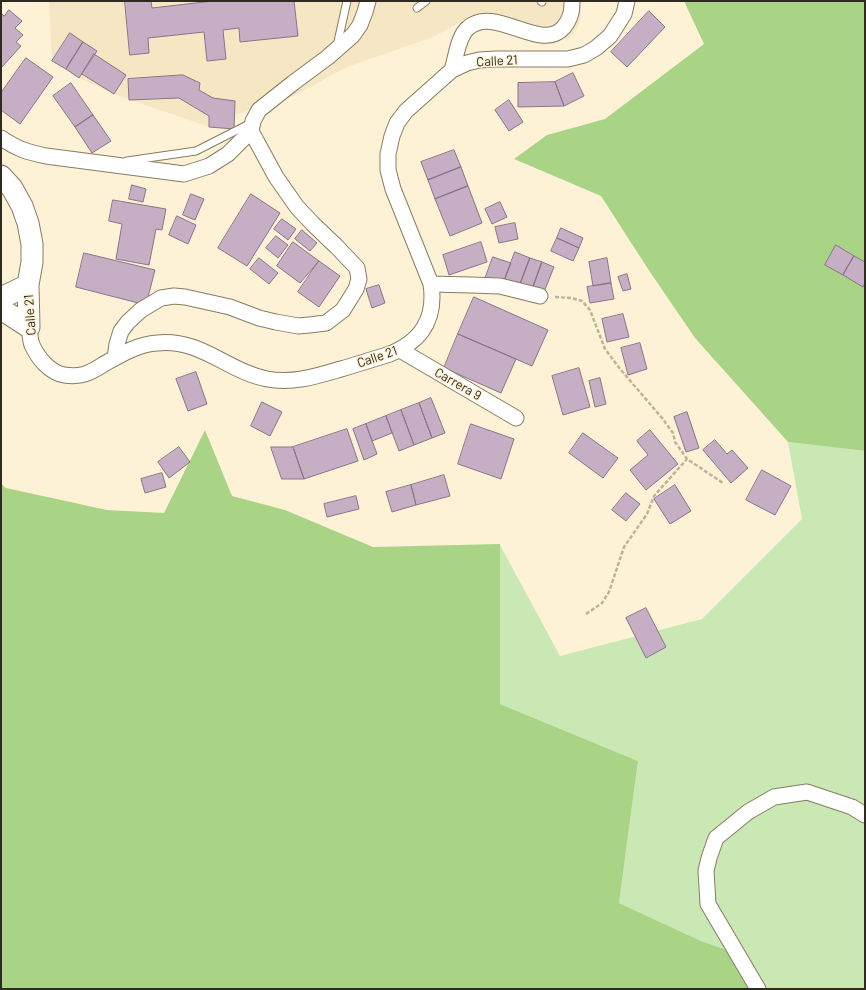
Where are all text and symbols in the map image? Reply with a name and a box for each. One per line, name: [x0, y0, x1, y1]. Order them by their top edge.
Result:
street label: Calle 21: [476, 52, 518, 70]
street label: Calle 21: [21, 294, 39, 336]
street label: Calle 21: [355, 343, 399, 371]
street label: Carrera 9: [432, 364, 484, 404]

